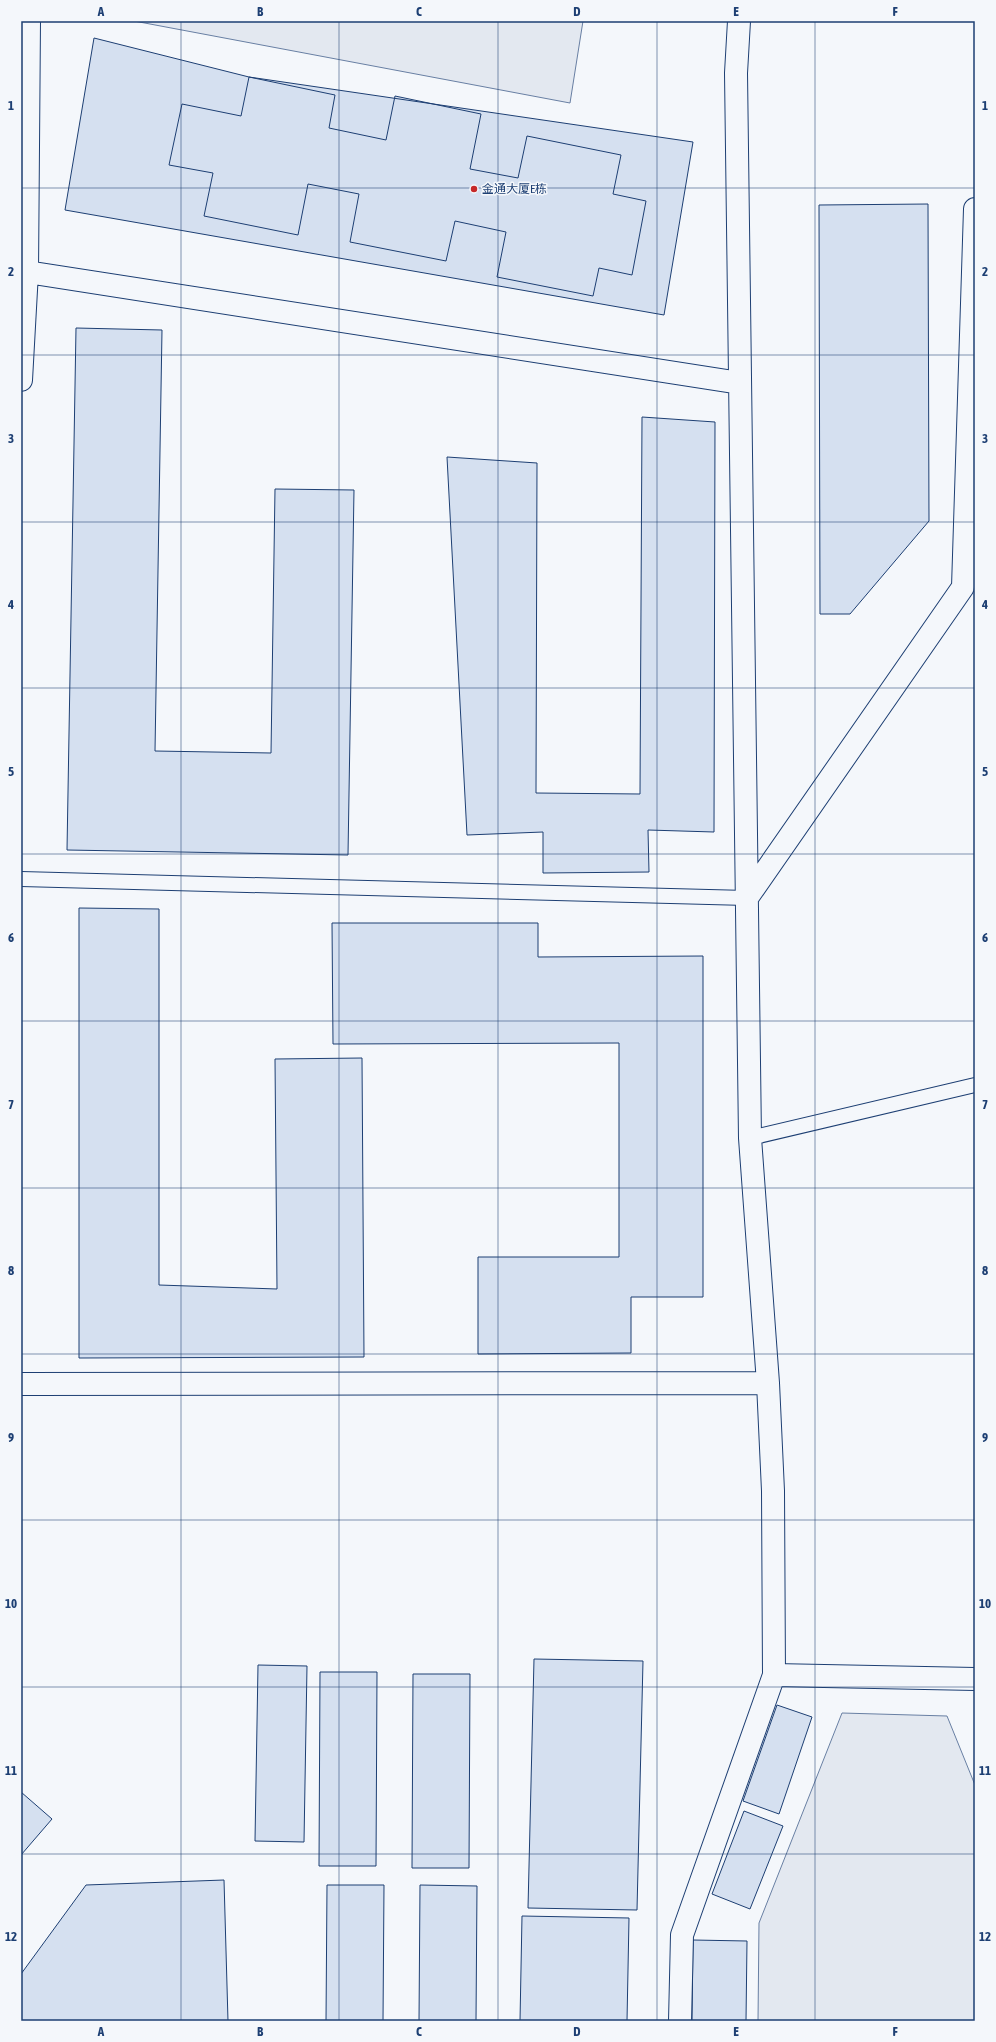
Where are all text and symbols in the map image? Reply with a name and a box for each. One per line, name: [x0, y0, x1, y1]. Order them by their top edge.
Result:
text: A: [97, 4, 105, 19]
text: B: [257, 4, 264, 19]
text: C: [416, 4, 422, 19]
text: D: [573, 4, 581, 19]
text: E: [733, 4, 739, 19]
text: F: [892, 4, 898, 19]
text: 1: [8, 98, 14, 113]
text: 1: [982, 98, 988, 113]
place label: 金通大厦E栋: [482, 182, 547, 196]
marker: 金通大厦E栋: [469, 184, 479, 194]
text: 2: [8, 264, 14, 279]
text: 2: [982, 264, 988, 279]
text: 3: [8, 431, 14, 446]
text: 3: [982, 431, 988, 446]
text: 4: [7, 597, 14, 612]
text: 4: [981, 597, 988, 612]
text: 5: [8, 764, 14, 779]
text: 5: [982, 764, 988, 779]
text: 6: [8, 930, 14, 945]
text: 6: [982, 930, 988, 945]
text: 7: [8, 1097, 14, 1112]
text: 7: [982, 1097, 988, 1112]
text: 8: [8, 1263, 14, 1278]
text: 8: [982, 1263, 988, 1278]
text: 9: [8, 1430, 14, 1445]
text: 9: [982, 1430, 988, 1445]
text: 10: [5, 1596, 17, 1611]
text: 10: [979, 1596, 991, 1611]
text: 11: [5, 1763, 17, 1778]
text: 11: [979, 1763, 991, 1778]
text: 12: [5, 1929, 17, 1944]
text: 12: [979, 1929, 991, 1944]
text: A: [97, 2024, 105, 2039]
text: B: [257, 2024, 264, 2039]
text: C: [416, 2024, 422, 2039]
text: D: [573, 2024, 581, 2039]
text: E: [733, 2024, 739, 2039]
text: F: [892, 2024, 898, 2039]

